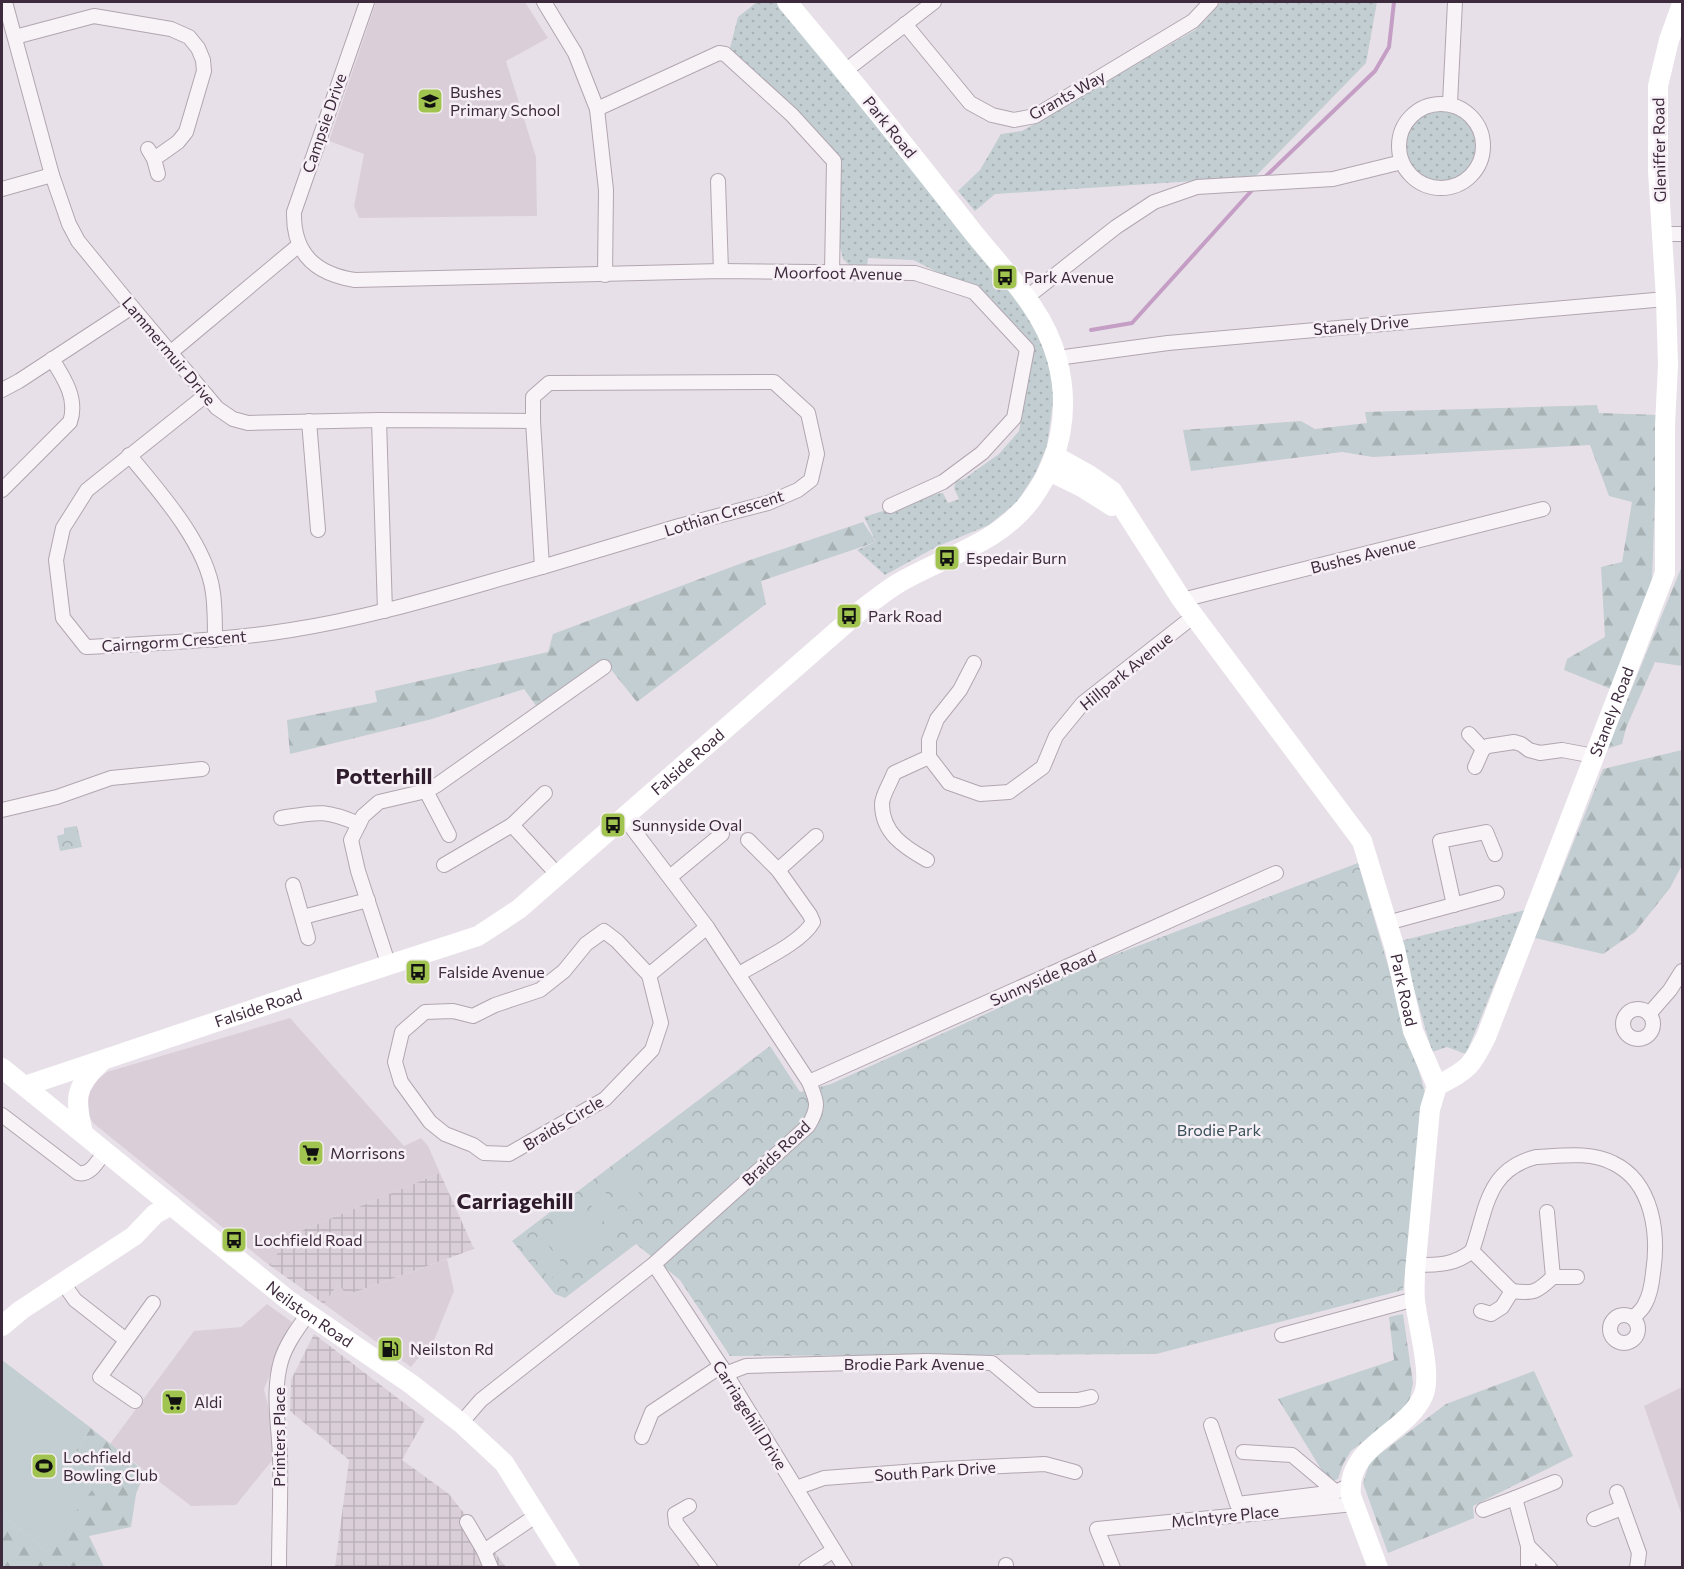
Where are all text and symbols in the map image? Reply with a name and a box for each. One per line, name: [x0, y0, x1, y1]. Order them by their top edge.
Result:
street label: Grants Way: [1025, 66, 1108, 123]
street label: Campsie Drive: [298, 71, 349, 175]
place label: Bushes Primary School: [450, 82, 560, 119]
school or university icon: Bushes Primary School: [415, 86, 445, 116]
street label: Park Road: [860, 92, 921, 161]
street label: Gleniffer Road: [1648, 98, 1669, 203]
street label: Moorfoot Avenue: [774, 262, 903, 283]
bus stop icon: Park Avenue: [990, 262, 1020, 292]
place label: Park Avenue: [1024, 267, 1114, 286]
street label: Lammermuir Drive: [119, 293, 220, 409]
street label: Stanely Drive: [1312, 311, 1410, 338]
street label: Lothian Crescent: [662, 485, 786, 540]
street label: Bushes Avenue: [1308, 532, 1417, 577]
bus stop icon: Espedair Burn: [932, 543, 962, 573]
place label: Espedair Burn: [966, 548, 1067, 567]
bus stop icon: Park Road: [834, 601, 864, 631]
place label: Park Road: [868, 606, 942, 625]
street label: Cairngorm Crescent: [101, 626, 248, 655]
street label: Hillpark Avenue: [1076, 628, 1176, 714]
street label: Stanely Road: [1585, 664, 1637, 759]
street label: Falside Road: [647, 724, 728, 798]
district label: Potterhill: [335, 762, 433, 789]
bus stop icon: Sunnyside Oval: [598, 810, 628, 840]
place label: Sunnyside Oval: [632, 815, 742, 834]
street label: Sunnyside Road: [987, 946, 1099, 1009]
street label: Park Road: [1387, 952, 1422, 1028]
bus stop icon: Falside Avenue: [403, 957, 433, 987]
place label: Falside Avenue: [438, 962, 545, 981]
street label: Falside Road: [212, 984, 304, 1031]
street label: Braids Circle: [519, 1091, 606, 1154]
street label: Braids Road: [738, 1116, 814, 1189]
park label: Brodie Park: [1177, 1120, 1261, 1139]
supermarket icon: Morrisons: [296, 1138, 326, 1168]
place label: Morrisons: [330, 1143, 405, 1162]
district label: Carriagehill: [457, 1187, 573, 1214]
bus stop icon: Lochfield Road: [219, 1225, 249, 1255]
place label: Lochfield Road: [254, 1230, 362, 1249]
street label: Neilston Road: [263, 1276, 357, 1351]
fuel station icon: Neilston Rd: [375, 1334, 405, 1364]
place label: Neilston Rd: [410, 1339, 494, 1358]
street label: Brodie Park Avenue: [844, 1354, 984, 1373]
street label: Carriagehill Drive: [709, 1357, 792, 1473]
supermarket icon: Aldi: [159, 1387, 189, 1417]
street label: Printers Place: [269, 1387, 288, 1487]
place label: Aldi: [194, 1392, 222, 1411]
place label: Lochfield Bowling Club: [63, 1447, 158, 1484]
sports icon: Lochfield Bowling Club: [29, 1451, 59, 1481]
street label: South Park Drive: [874, 1457, 996, 1484]
street label: McIntyre Place: [1170, 1500, 1280, 1531]

